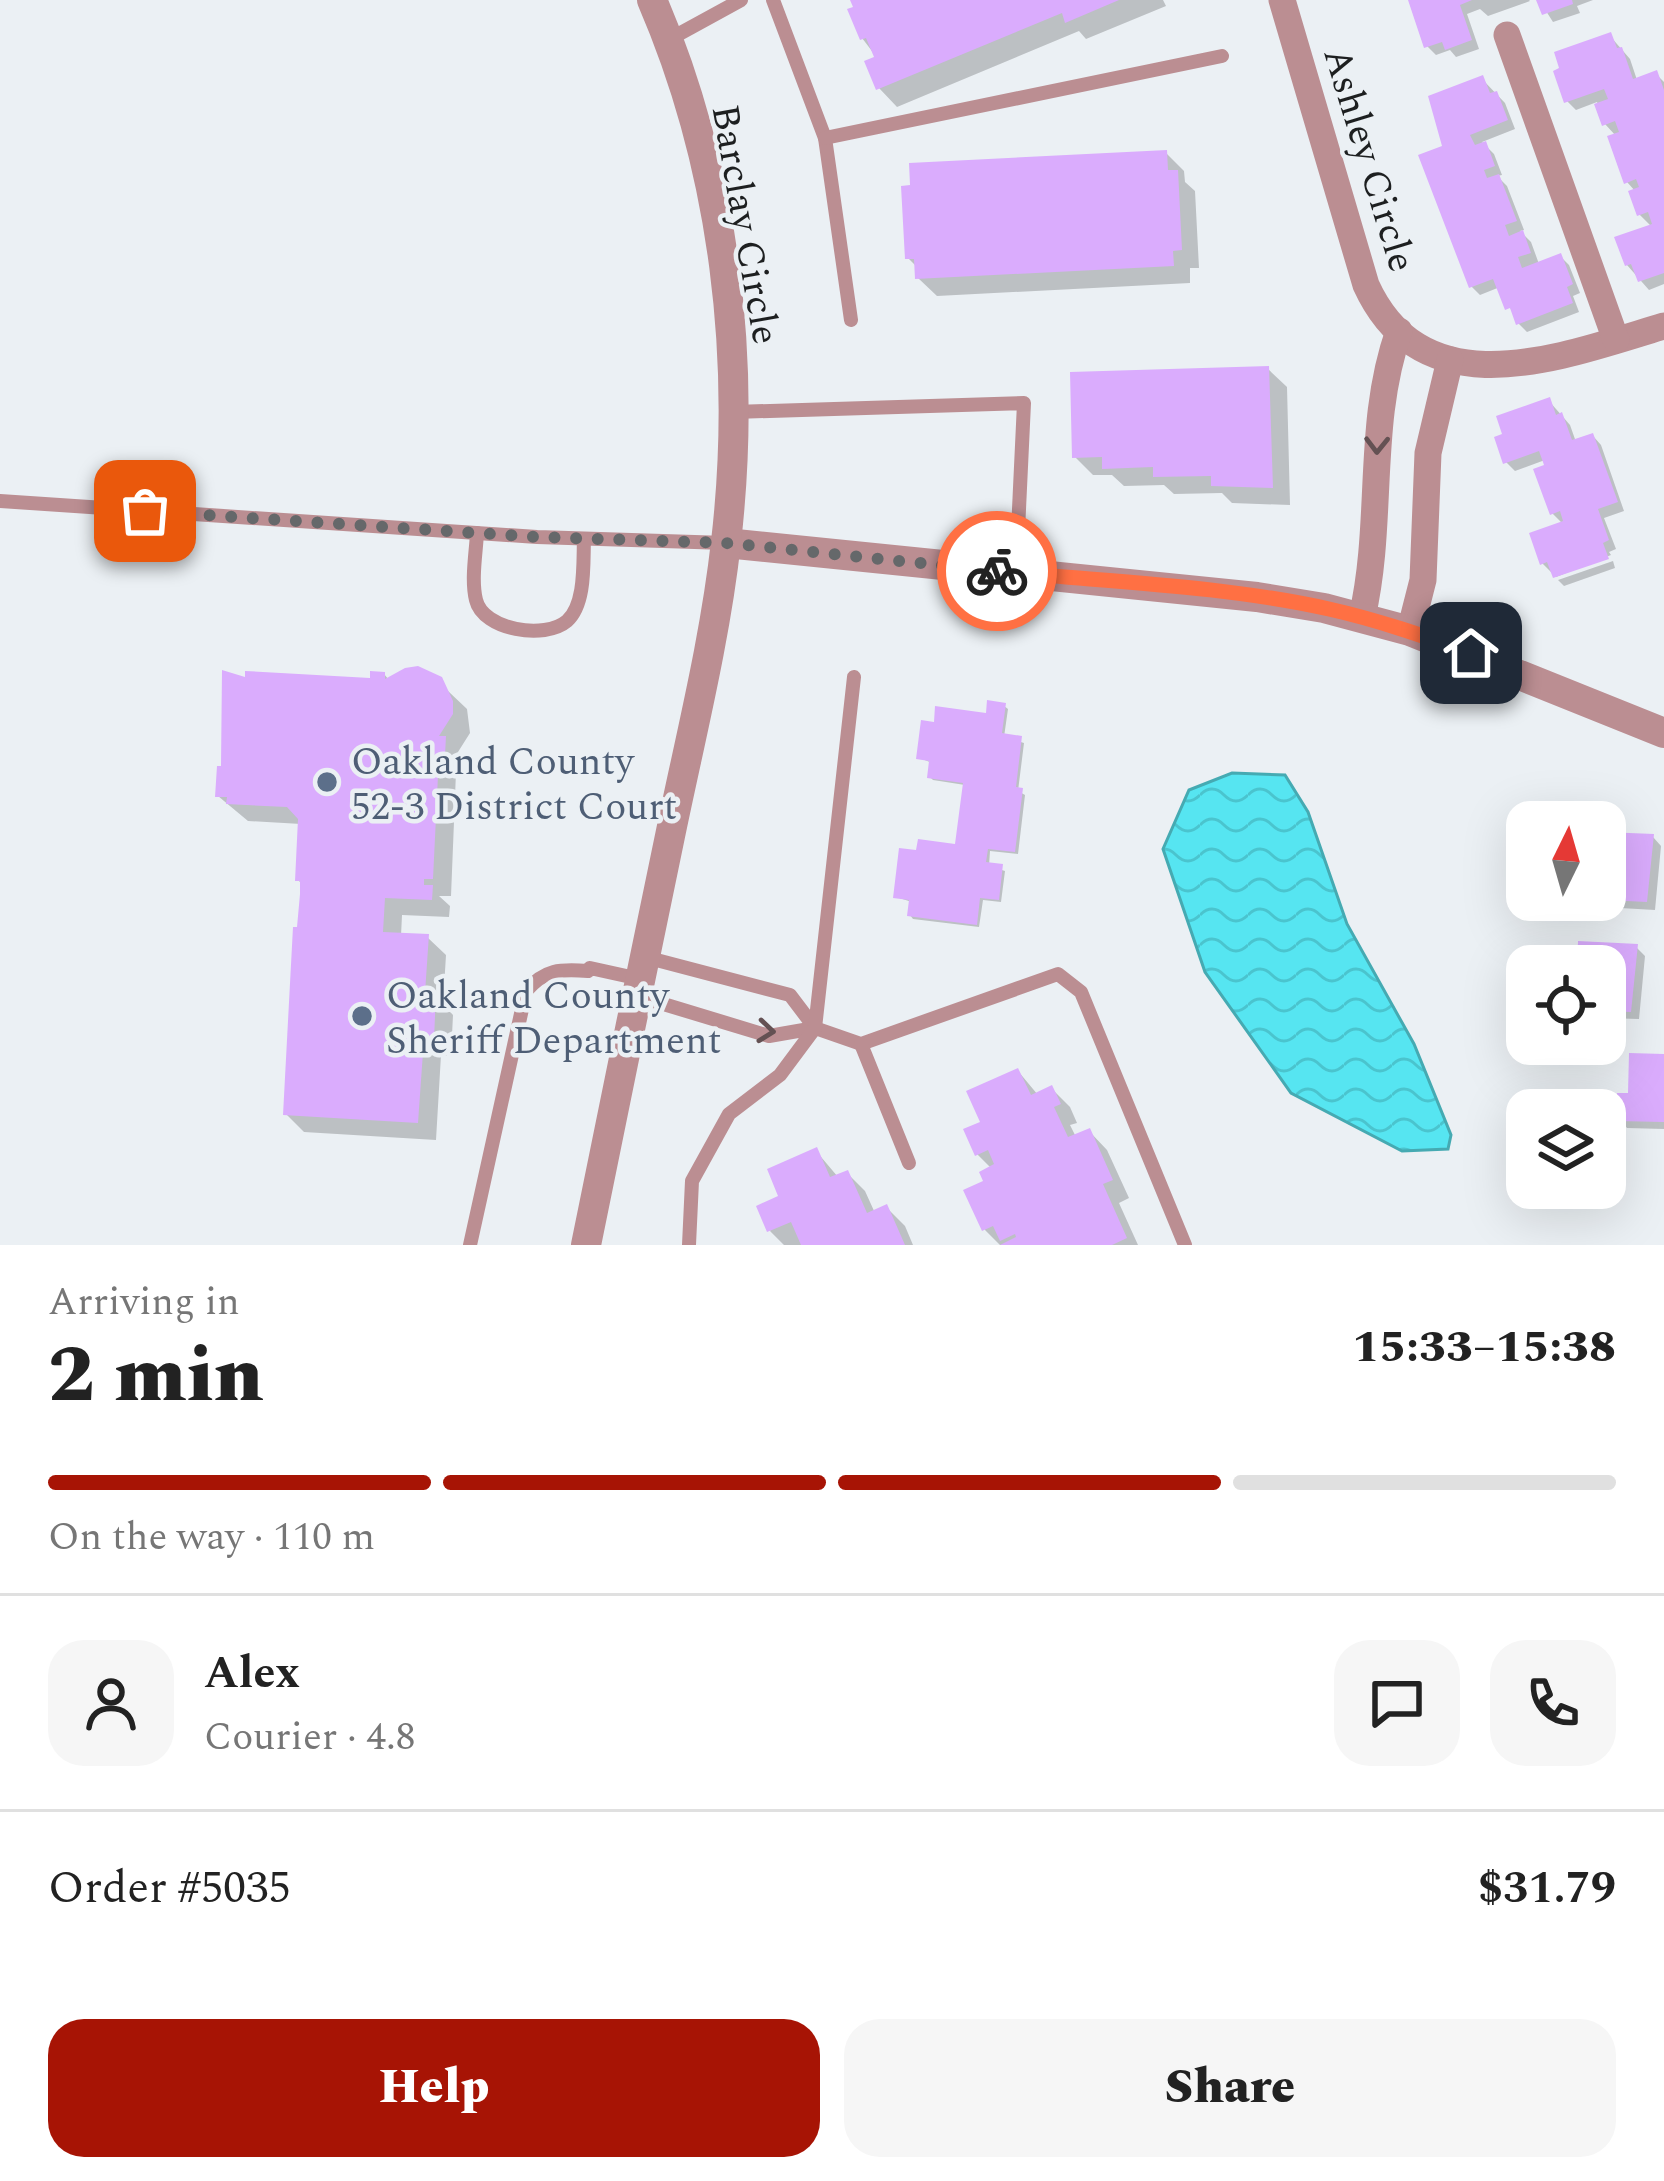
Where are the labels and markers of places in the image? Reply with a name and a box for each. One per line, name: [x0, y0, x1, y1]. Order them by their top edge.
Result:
pin: [94, 460, 196, 562]
pin: [1420, 602, 1522, 704]
place label: Oakland County 52-3 District Court: [351, 733, 677, 837]
marker: Oakland County 52-3 District Court: [314, 769, 340, 795]
place label: Oakland County Sheriff Department: [386, 967, 721, 1071]
marker: Oakland County Sheriff Department: [349, 1003, 375, 1029]

